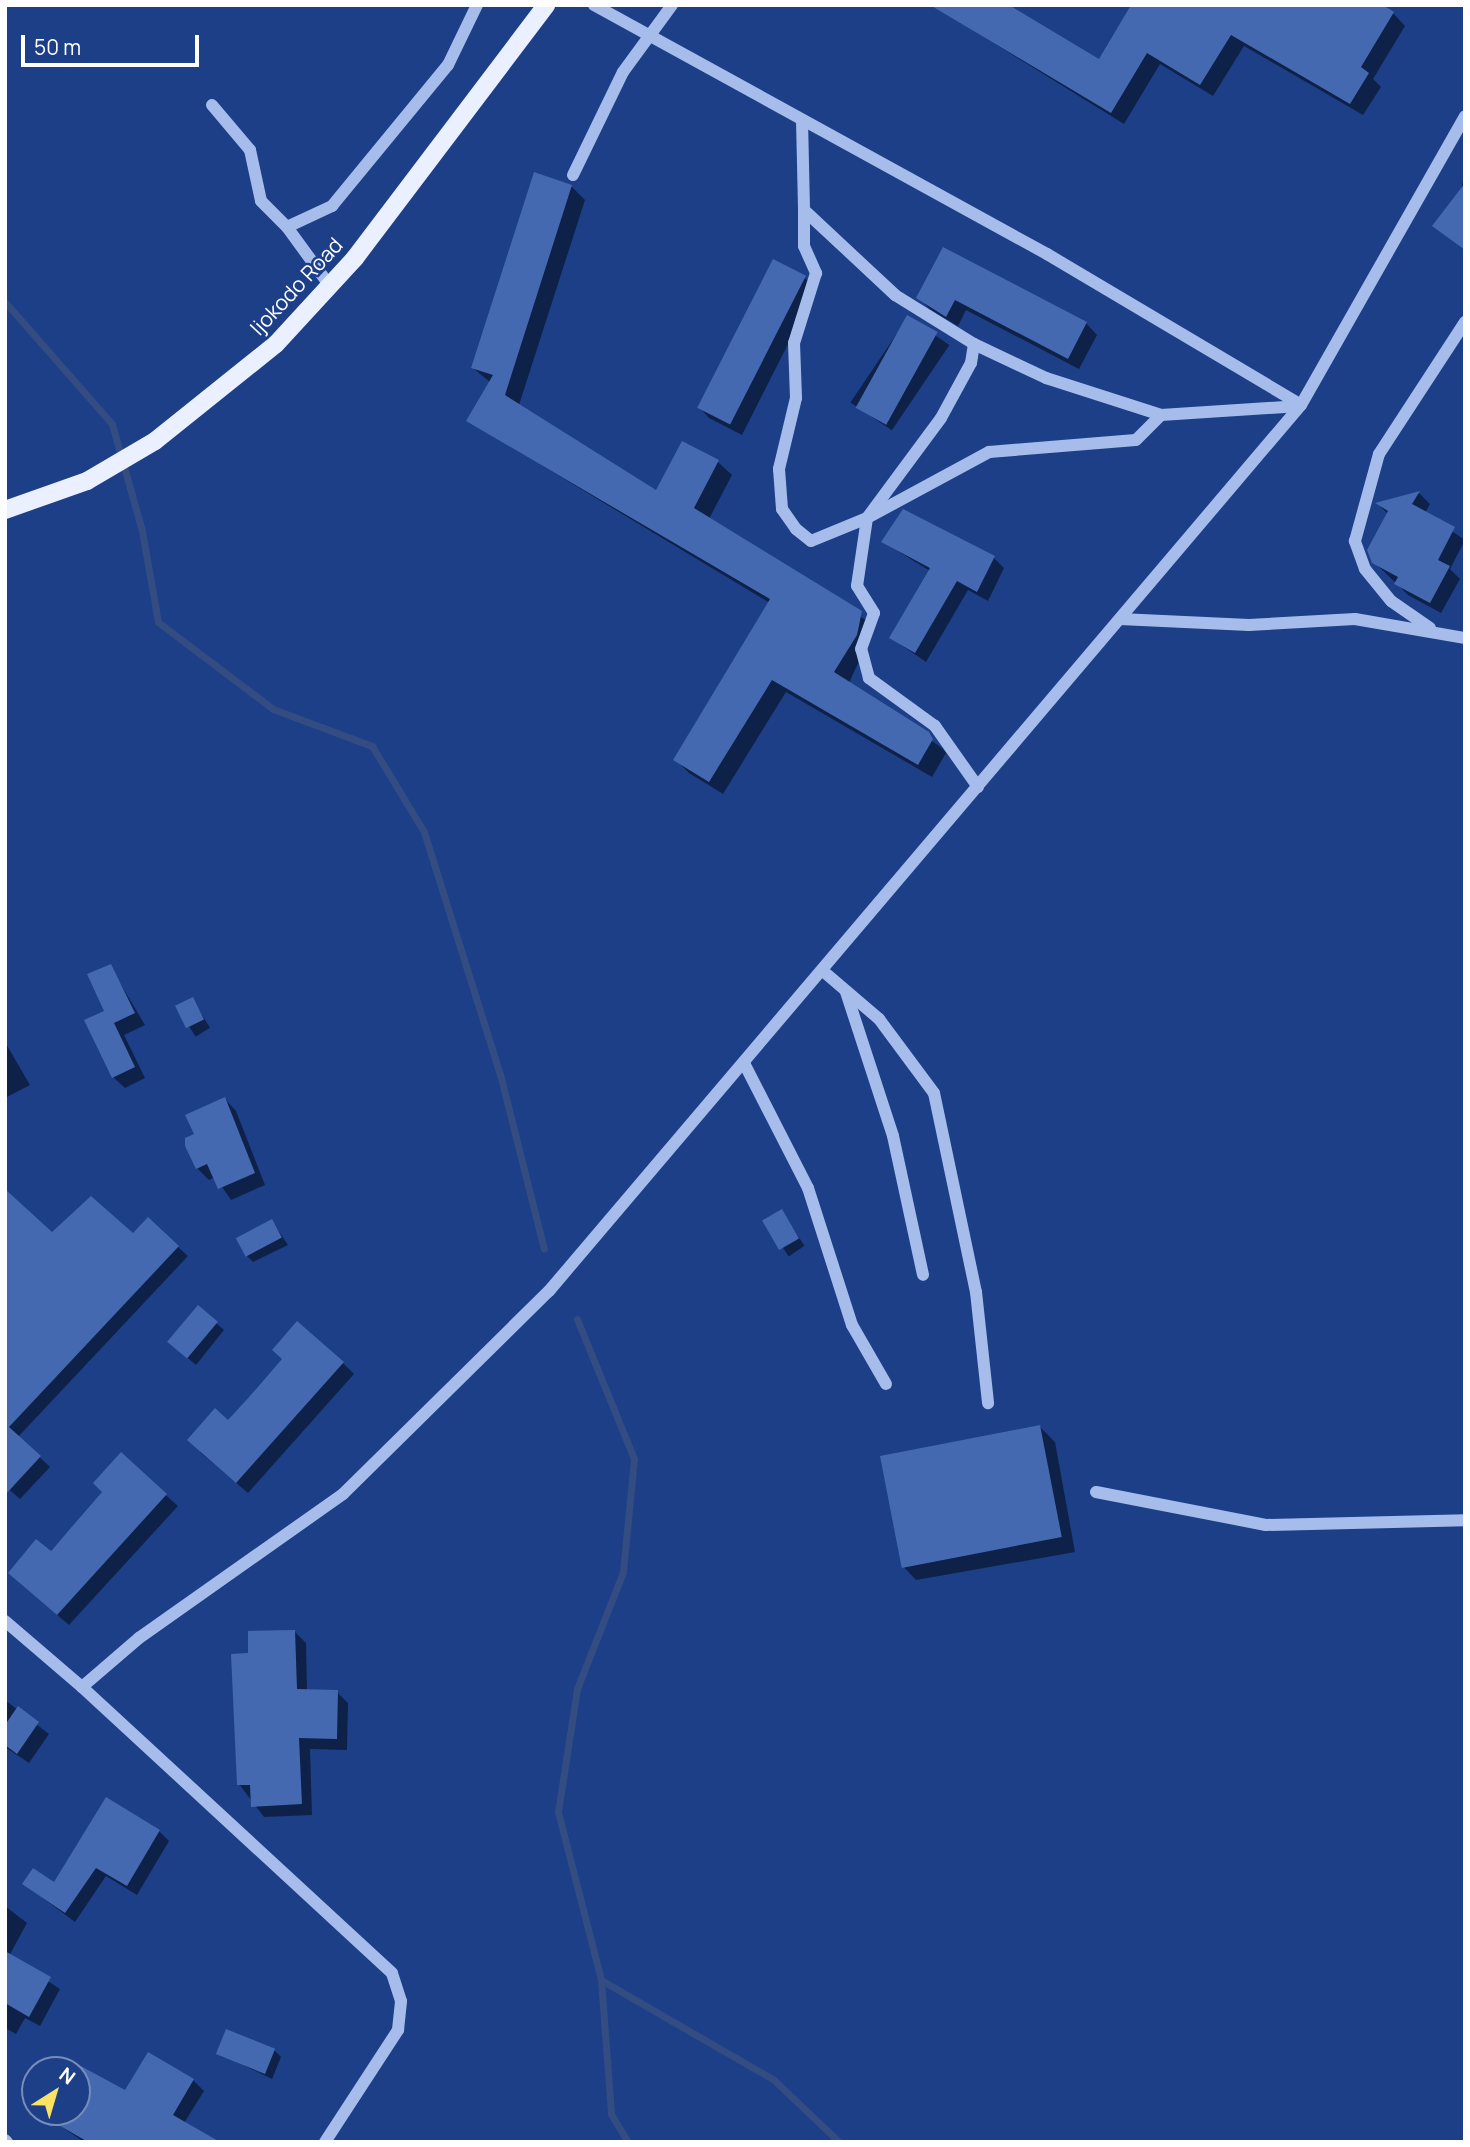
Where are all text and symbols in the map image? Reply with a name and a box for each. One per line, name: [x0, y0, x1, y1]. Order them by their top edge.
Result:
scale bar: [24, 21, 203, 65]
text: 50 m: [34, 33, 81, 61]
street label: Ijokodo Road: [244, 232, 348, 340]
north arrow: [21, 2056, 91, 2126]
text: N: [54, 2061, 81, 2090]

